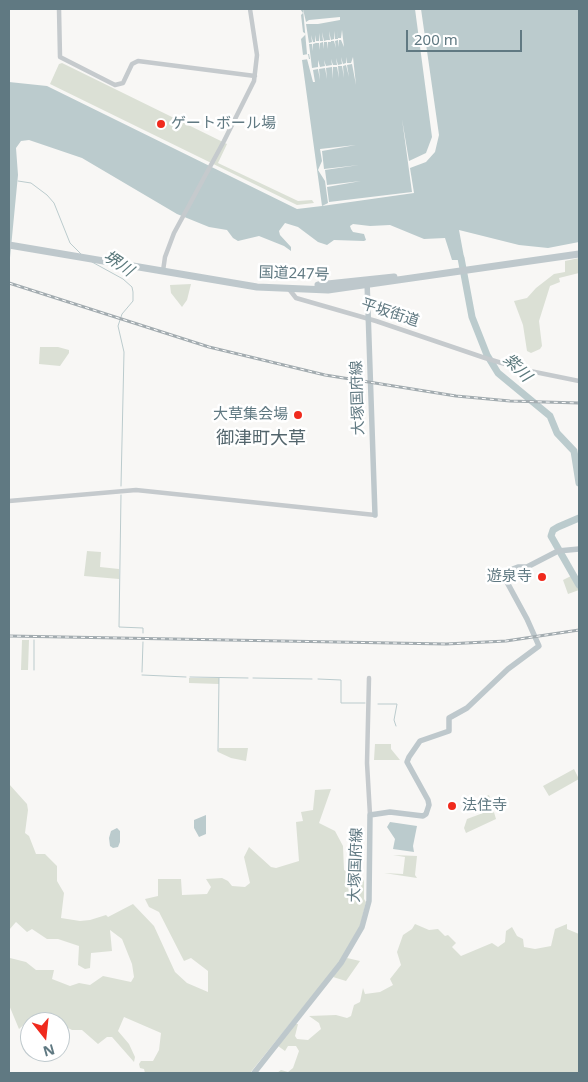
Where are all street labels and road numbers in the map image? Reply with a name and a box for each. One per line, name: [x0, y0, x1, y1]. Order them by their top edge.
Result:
street label: 国道247号: [258, 264, 330, 284]
street label: 平坂街道: [359, 295, 421, 331]
street label: 大塚国府線: [348, 360, 368, 436]
street label: 大塚国府線: [346, 827, 366, 903]

